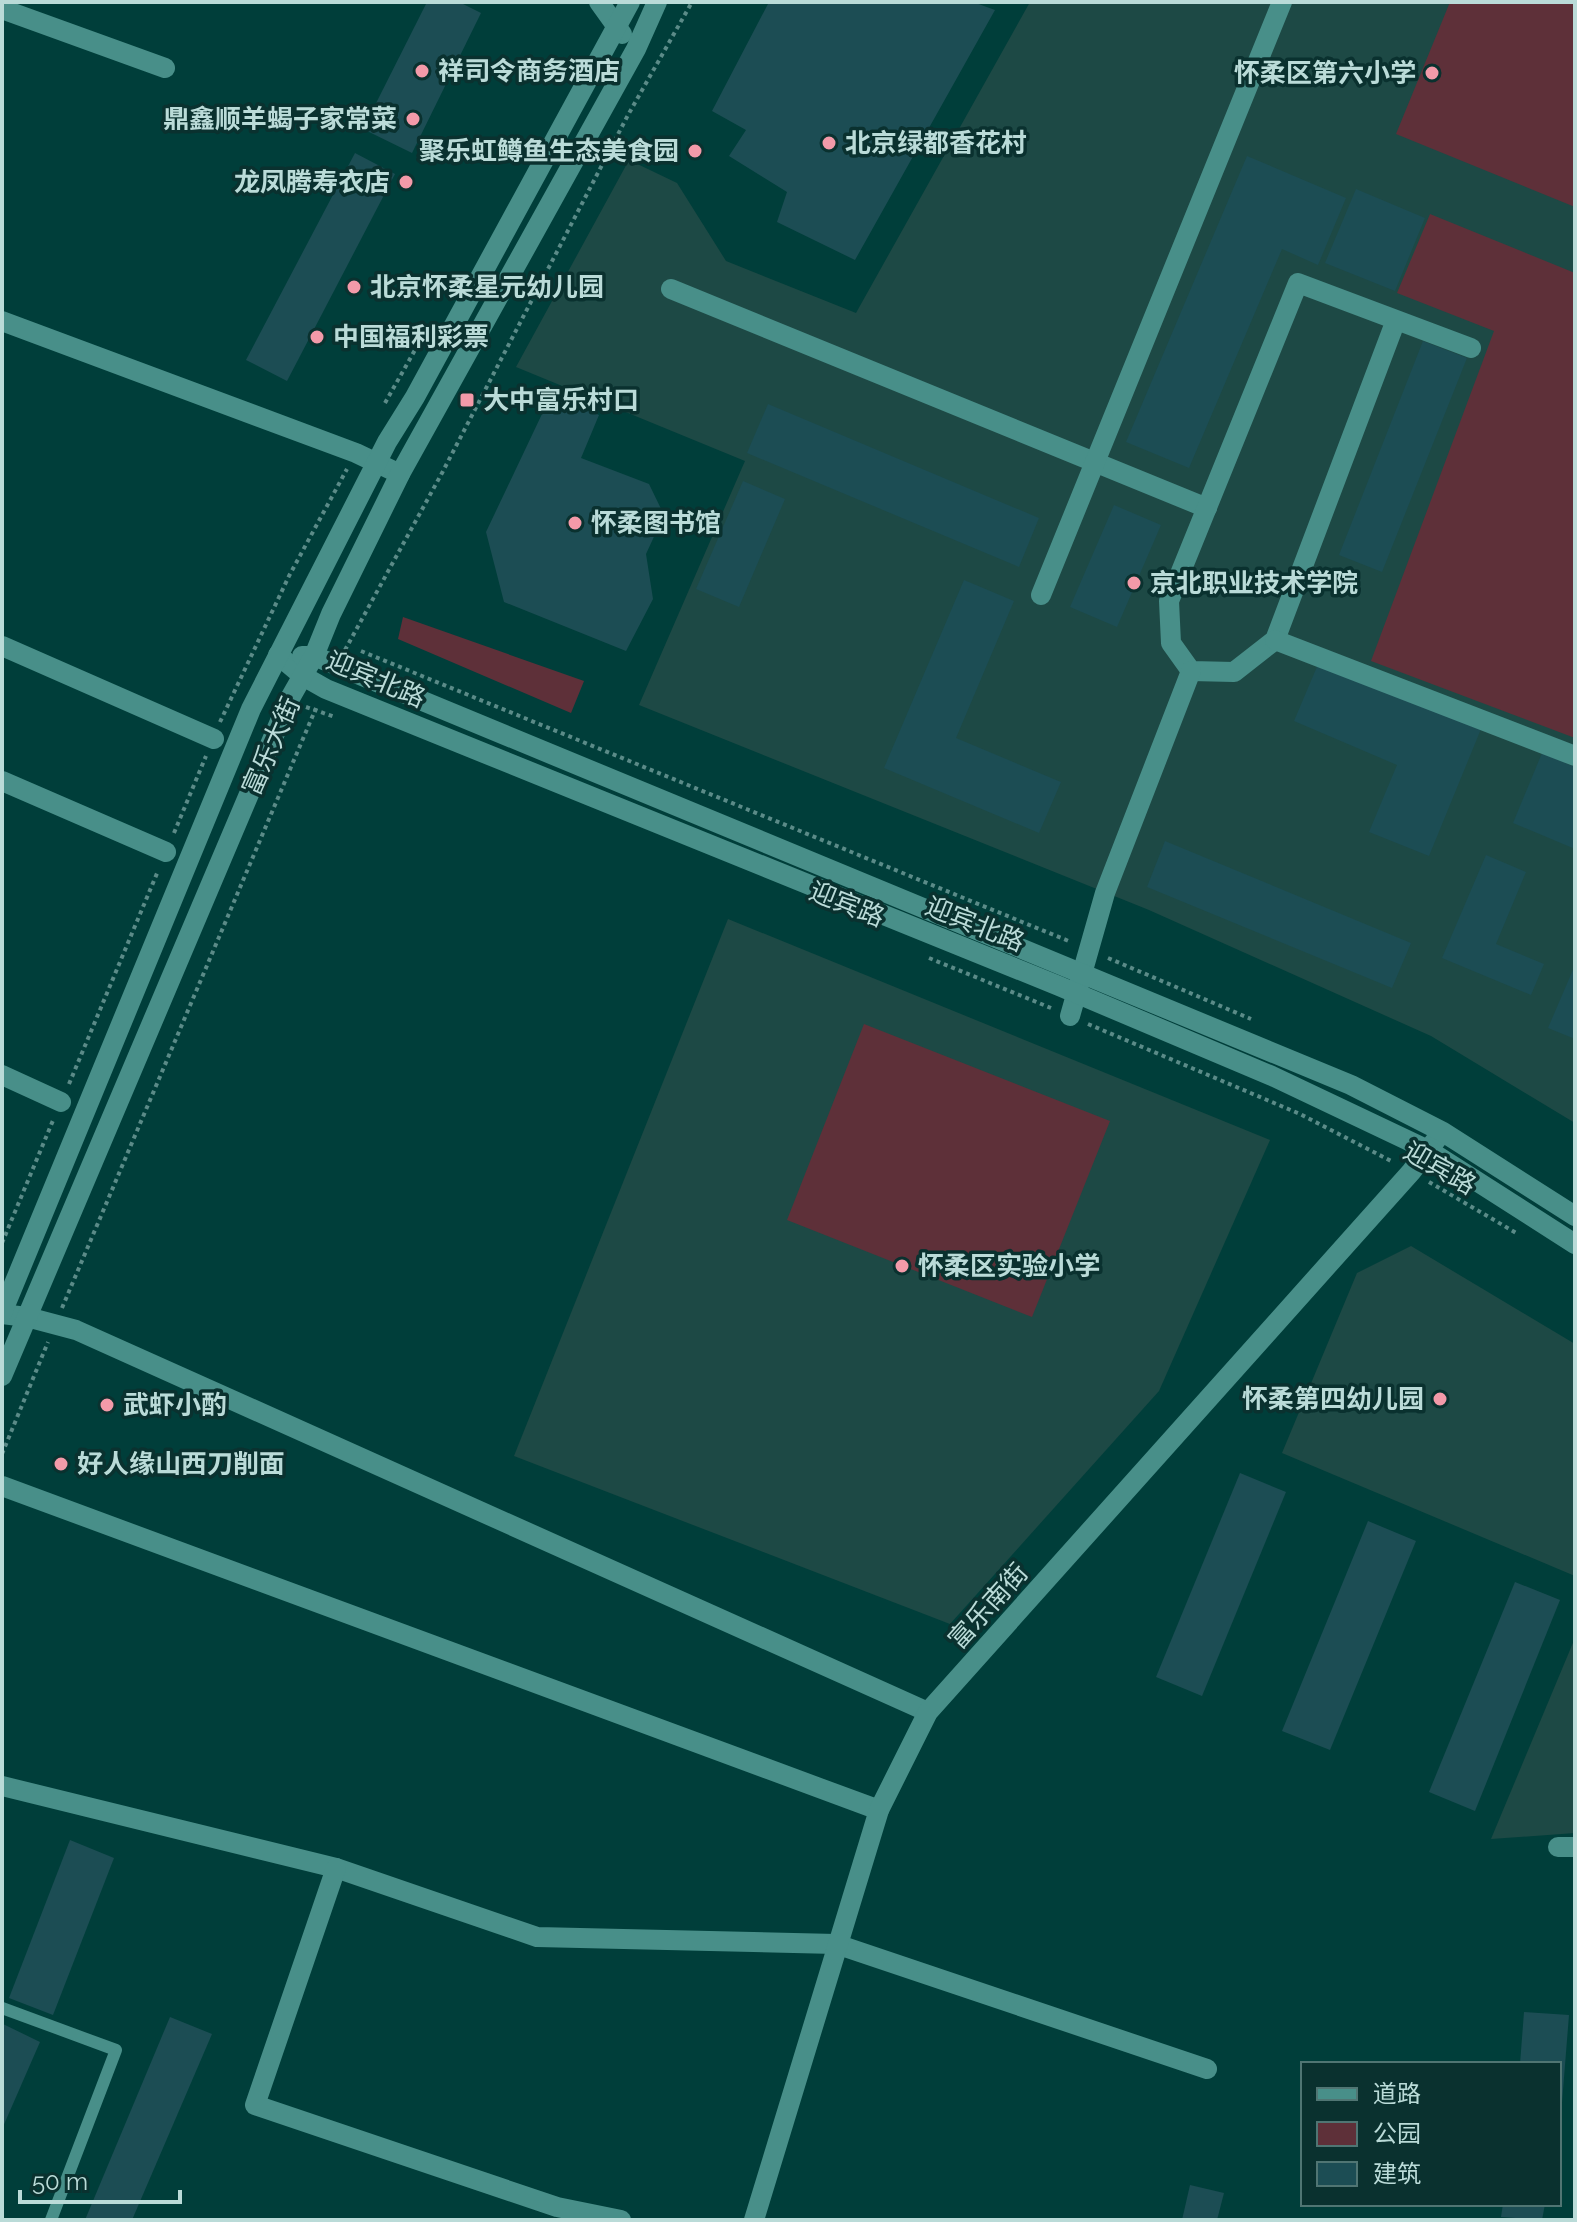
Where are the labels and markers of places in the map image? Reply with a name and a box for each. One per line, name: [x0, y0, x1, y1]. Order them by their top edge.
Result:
place label: 祥司令商务酒店: [438, 56, 620, 86]
place label: 怀柔区第六小学: [1234, 58, 1416, 88]
marker: 祥司令商务酒店: [413, 62, 431, 80]
marker: 怀柔区第六小学: [1423, 64, 1441, 82]
place label: 鼎鑫顺羊蝎子家常菜: [163, 104, 397, 134]
marker: 鼎鑫顺羊蝎子家常菜: [404, 110, 422, 128]
place label: 北京绿都香花村: [845, 128, 1027, 158]
marker: 北京绿都香花村: [820, 134, 838, 152]
place label: 聚乐虹鳟鱼生态美食园: [419, 136, 679, 166]
marker: 聚乐虹鳟鱼生态美食园: [686, 142, 704, 160]
place label: 龙凤腾寿衣店: [234, 167, 390, 197]
marker: 龙凤腾寿衣店: [397, 173, 415, 191]
place label: 北京怀柔星元幼儿园: [370, 272, 604, 302]
marker: 北京怀柔星元幼儿园: [345, 278, 363, 296]
place label: 中国福利彩票: [333, 322, 489, 352]
marker: 中国福利彩票: [308, 328, 326, 346]
place label: 大中富乐村口: [483, 385, 639, 415]
marker: 大中富乐村口: [458, 391, 476, 409]
place label: 怀柔图书馆: [591, 508, 721, 538]
marker: 怀柔图书馆: [566, 514, 584, 532]
place label: 京北职业技术学院: [1150, 568, 1358, 598]
marker: 京北职业技术学院: [1125, 574, 1143, 592]
place label: 怀柔区实验小学: [918, 1251, 1100, 1281]
marker: 怀柔区实验小学: [893, 1257, 911, 1275]
place label: 怀柔第四幼儿园: [1242, 1384, 1424, 1414]
place label: 武虾小酌: [123, 1390, 227, 1420]
marker: 怀柔第四幼儿园: [1431, 1390, 1449, 1408]
marker: 武虾小酌: [98, 1396, 116, 1414]
place label: 好人缘山西刀削面: [77, 1449, 285, 1479]
marker: 好人缘山西刀削面: [52, 1455, 70, 1473]

